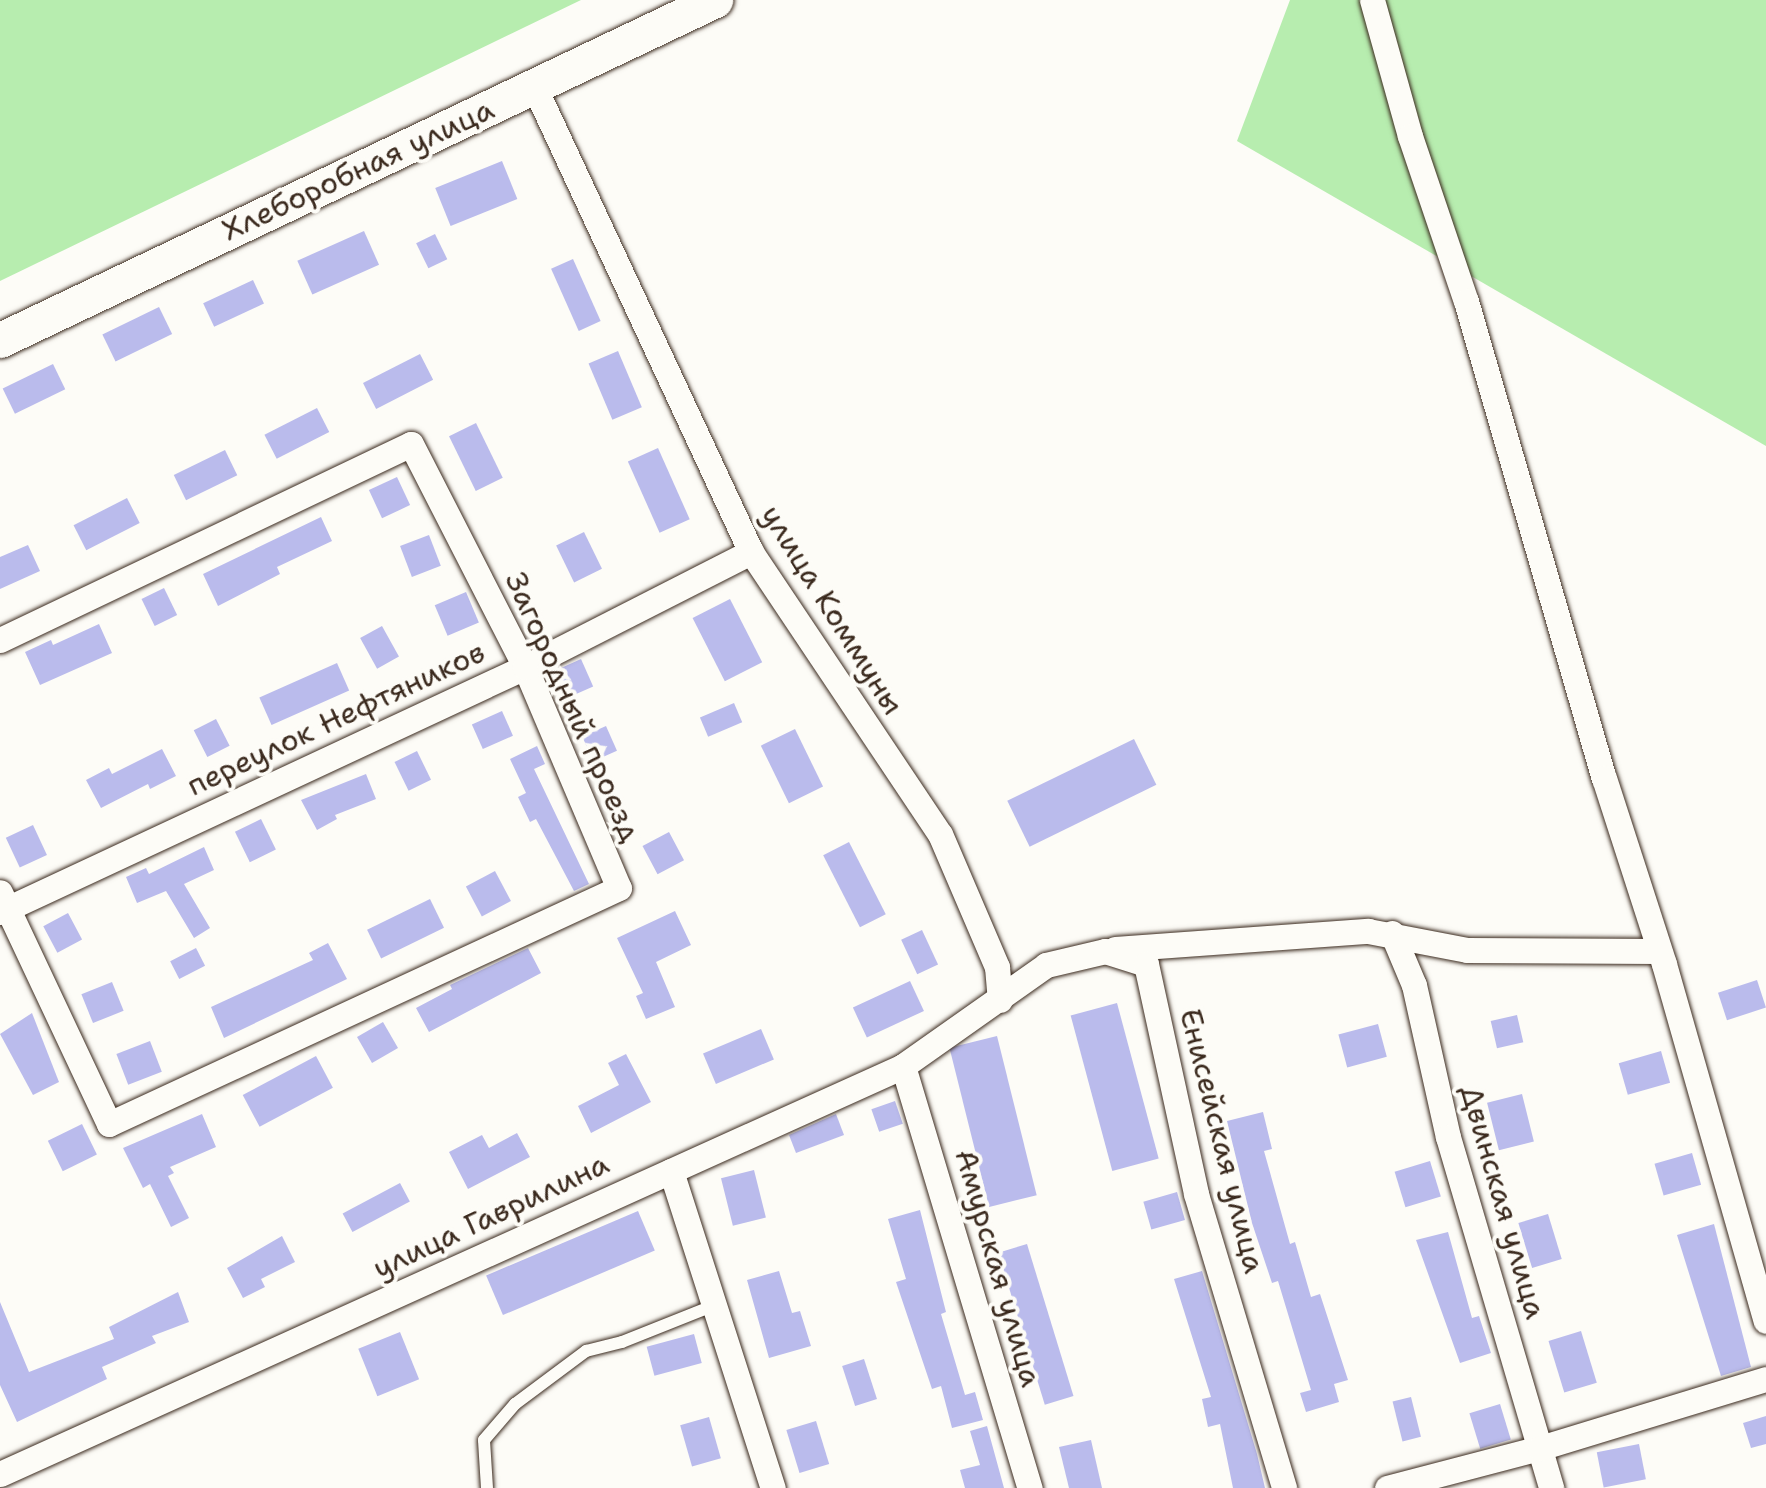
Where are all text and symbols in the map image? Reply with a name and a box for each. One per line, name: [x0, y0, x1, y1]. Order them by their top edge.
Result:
street label: Хлеборобная улица: [216, 91, 500, 249]
street label: улица Коммуны: [753, 499, 911, 721]
street label: Загородный проезд: [497, 567, 649, 847]
street label: переулок Нефтяников: [181, 634, 491, 804]
street label: Енисейская улица: [1172, 1005, 1272, 1277]
street label: Двинская улица: [1452, 1081, 1554, 1323]
street label: Амурская улица: [947, 1145, 1049, 1391]
street label: улица Гаврилина: [367, 1146, 615, 1286]

